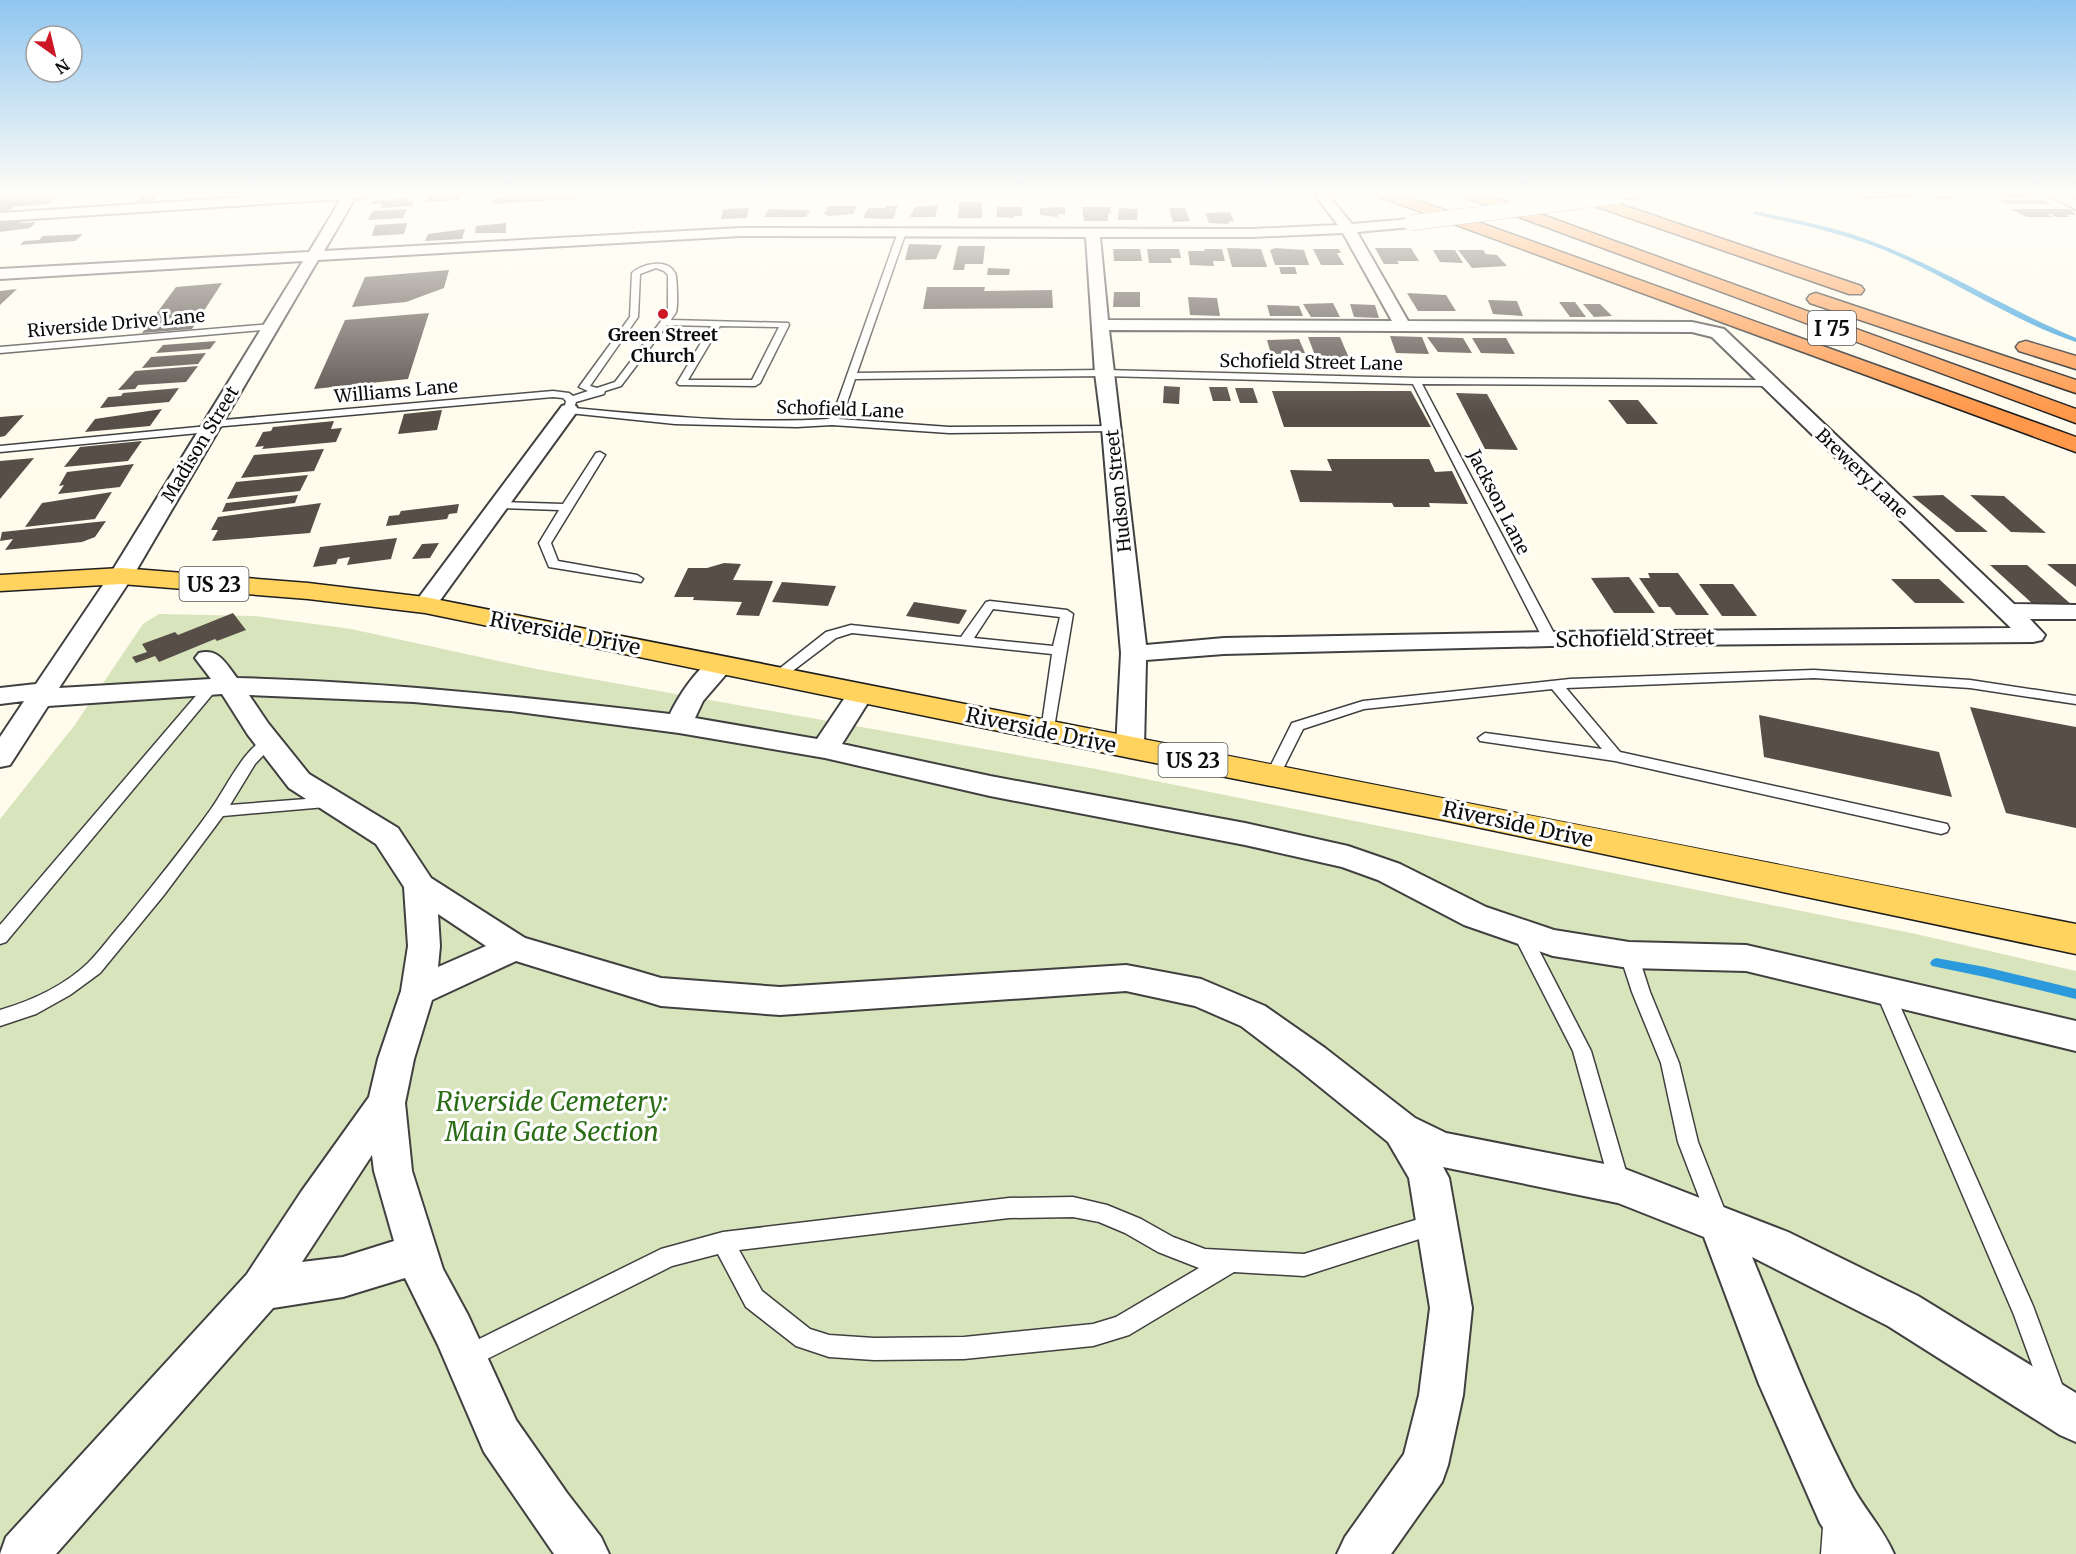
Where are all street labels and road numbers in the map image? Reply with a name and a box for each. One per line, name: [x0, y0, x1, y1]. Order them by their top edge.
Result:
street label: Riverside Drive Lane: [26, 304, 206, 342]
road number: I 75: [1808, 311, 1856, 345]
street label: Schofield Street Lane: [1219, 349, 1403, 375]
street label: Williams Lane: [332, 374, 459, 408]
street label: Madison Street: [156, 382, 244, 506]
street label: Schofield Lane: [776, 395, 904, 423]
street label: Brewery Lane: [1811, 423, 1913, 523]
street label: Hudson Street: [1100, 429, 1136, 553]
street label: Jackson Lane: [1462, 445, 1535, 558]
road number: US 23: [180, 567, 248, 601]
street label: Riverside Drive: [487, 605, 643, 661]
street label: Schofield Street: [1555, 623, 1715, 653]
street label: Riverside Drive: [963, 701, 1119, 759]
road number: US 23: [1158, 743, 1228, 777]
street label: Riverside Drive: [1440, 795, 1596, 853]

